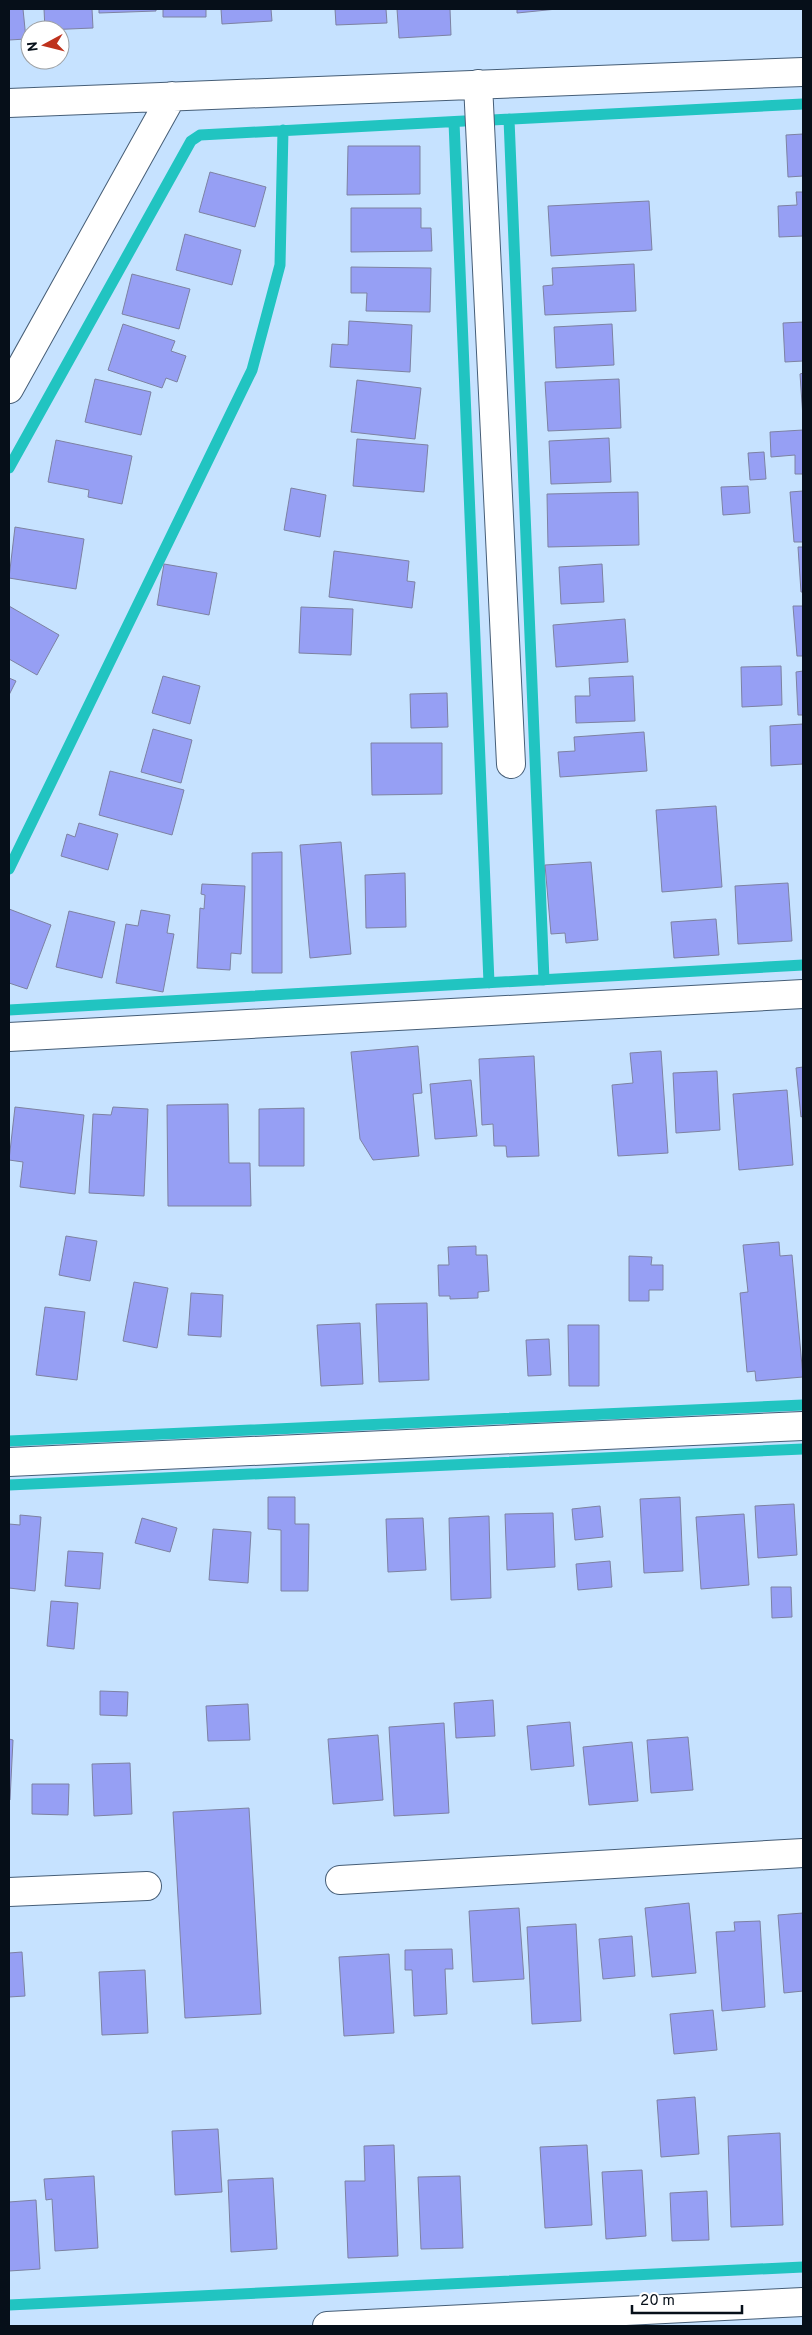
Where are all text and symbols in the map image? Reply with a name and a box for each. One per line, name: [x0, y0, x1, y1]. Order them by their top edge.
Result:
north arrow: [20, 20, 70, 70]
text: N: [25, 40, 43, 52]
scale bar: [632, 2282, 742, 2314]
text: 20 m: [640, 2292, 675, 2311]

